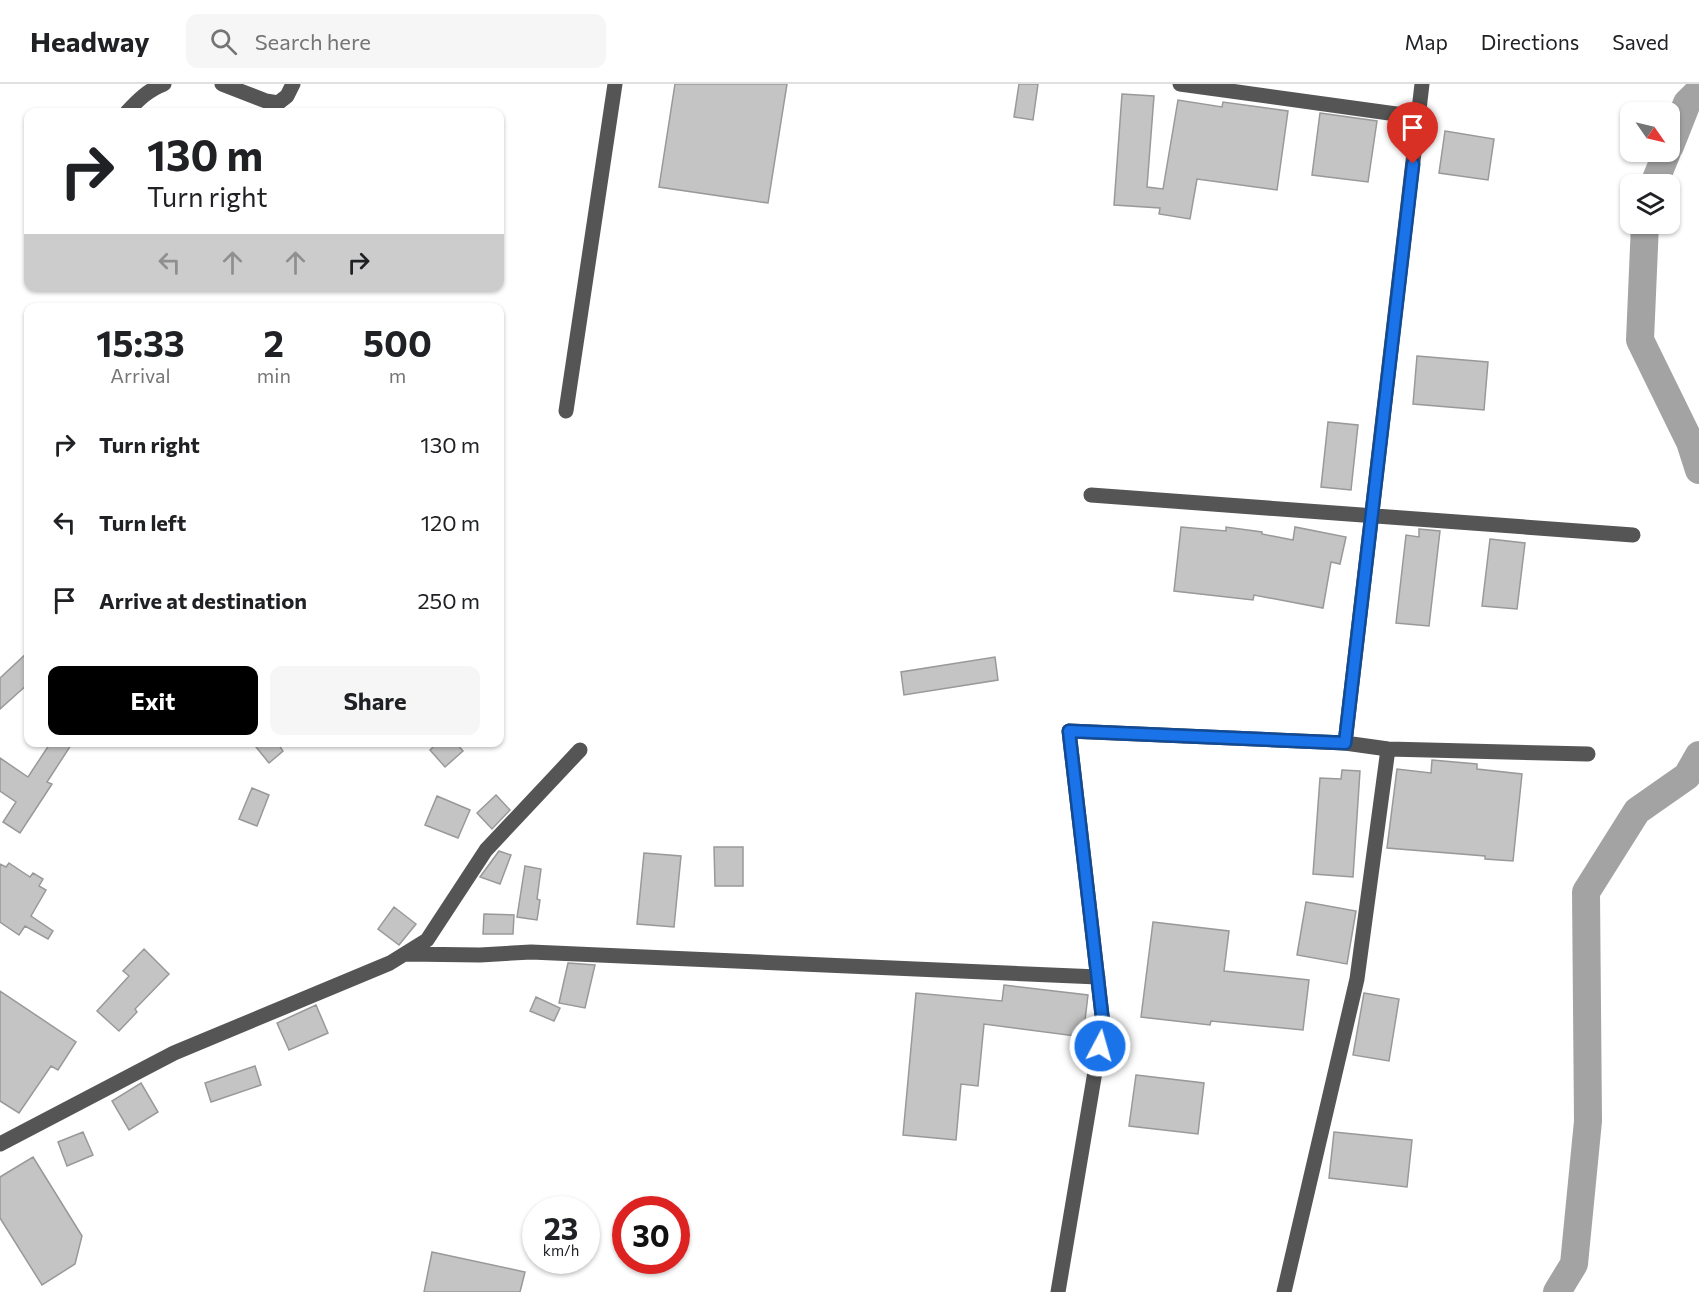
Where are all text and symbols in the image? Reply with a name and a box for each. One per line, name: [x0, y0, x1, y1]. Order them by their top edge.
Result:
search box: [186, 14, 606, 68]
text: Headway: [30, 24, 150, 58]
icon: search: [207, 25, 240, 58]
text: Search here: [255, 28, 371, 55]
text: Map: [1405, 29, 1448, 54]
text: Directions: [1481, 29, 1579, 54]
text: Saved: [1612, 29, 1669, 54]
pin: [1387, 102, 1438, 164]
north arrow: [1620, 102, 1680, 162]
map controls: [1620, 102, 1680, 234]
icon: arrive: [1396, 111, 1429, 144]
text: 130 m: [147, 128, 263, 180]
icon: right: [48, 132, 126, 210]
button: layers: [1620, 174, 1680, 234]
text: Turn right: [147, 180, 267, 213]
icon: left: [153, 246, 186, 279]
icon: ahead: [216, 246, 249, 279]
icon: ahead: [279, 246, 312, 279]
icon: right: [342, 246, 375, 279]
text: 15:33: [96, 320, 185, 364]
text: 2: [264, 320, 284, 364]
text: 500: [363, 320, 432, 364]
text: Arrival: [110, 363, 171, 387]
text: min: [257, 363, 291, 387]
text: m: [389, 363, 406, 387]
icon: right: [48, 428, 81, 461]
text: Turn right: [99, 431, 200, 458]
text: 130 m: [420, 431, 480, 458]
icon: left: [48, 506, 81, 539]
text: Turn left: [99, 509, 186, 536]
text: 120 m: [421, 509, 480, 536]
icon: arrive: [48, 584, 81, 617]
text: Arrive at destination: [99, 587, 307, 614]
text: 250 m: [417, 587, 480, 614]
button: Exit: [48, 666, 258, 735]
button: Share: [270, 666, 480, 735]
position arrow: [1068, 1014, 1132, 1078]
speed limit sign: 30: [612, 1196, 690, 1274]
text: 23: [544, 1209, 578, 1246]
text: km/h: [543, 1241, 579, 1259]

